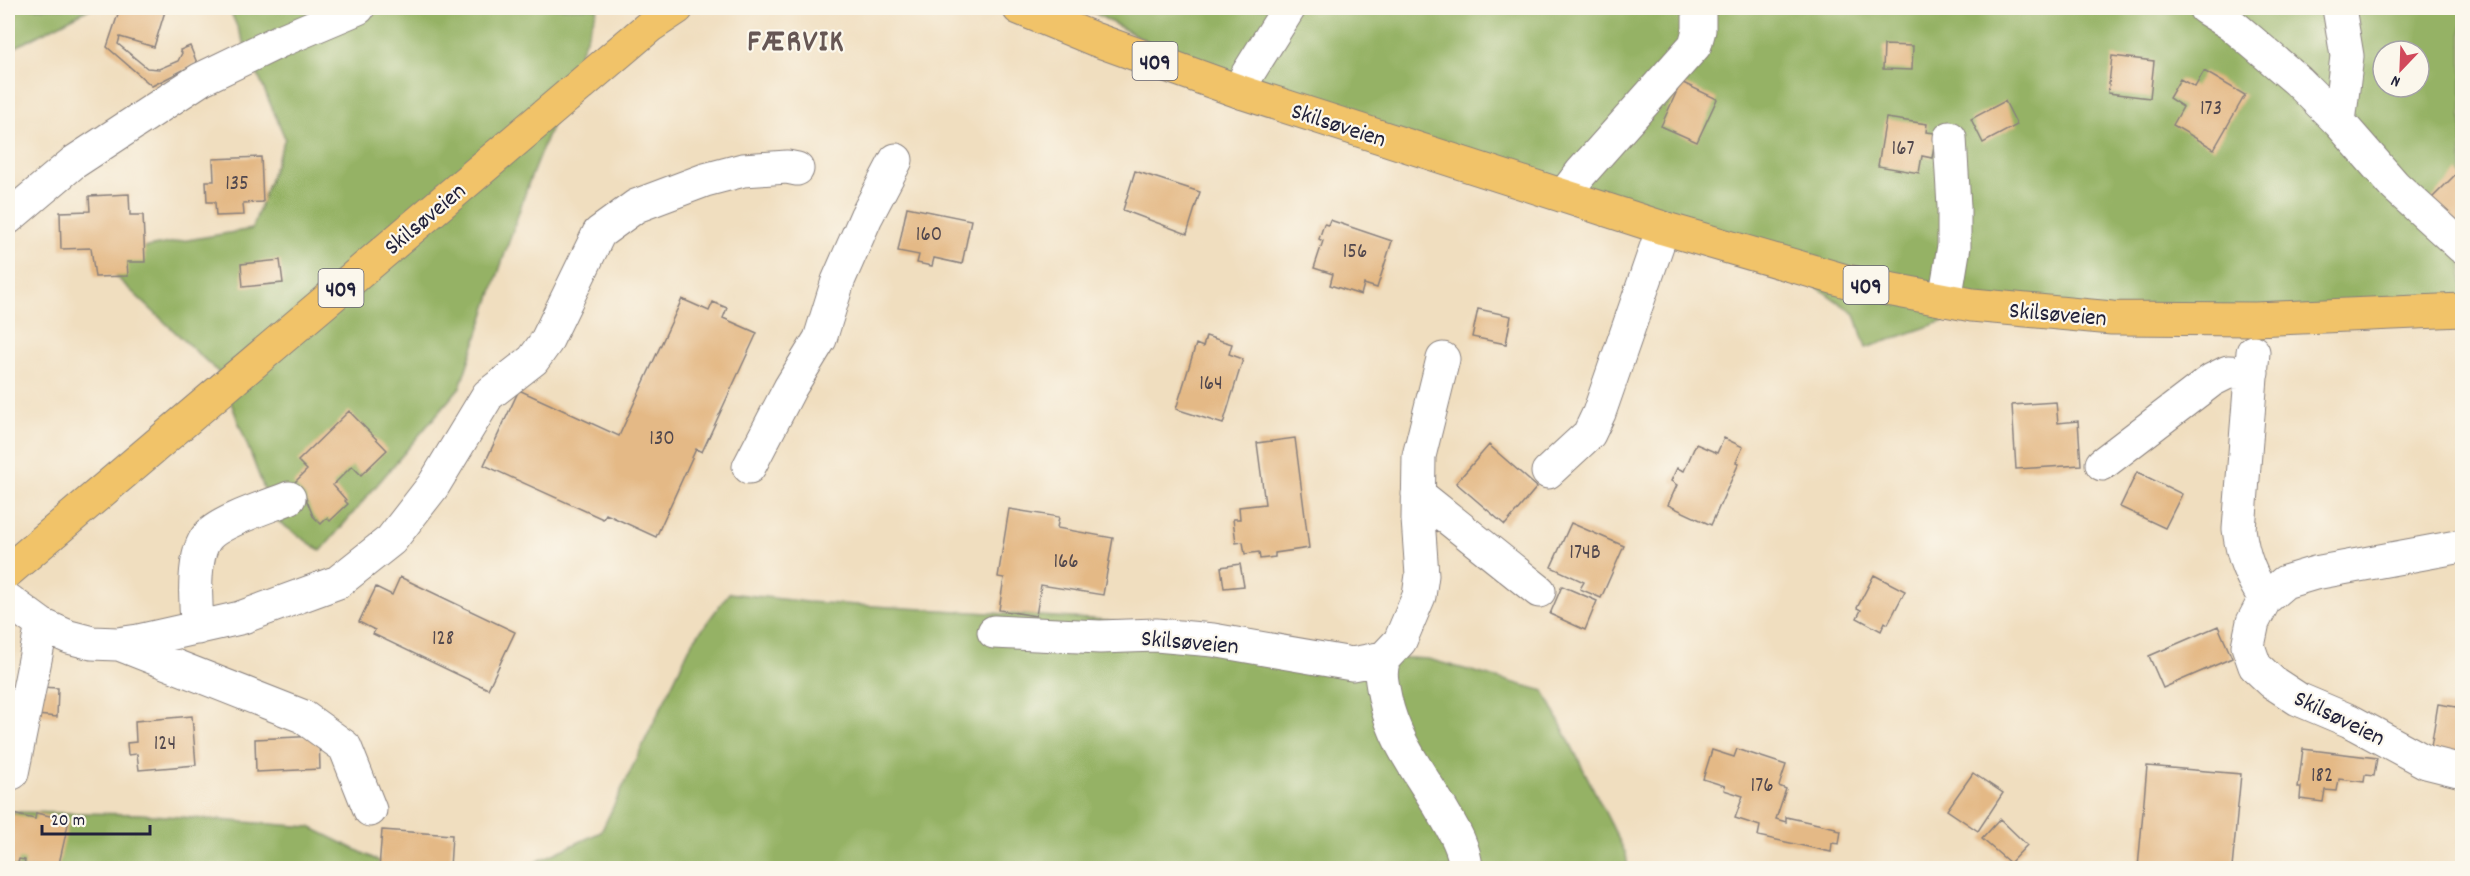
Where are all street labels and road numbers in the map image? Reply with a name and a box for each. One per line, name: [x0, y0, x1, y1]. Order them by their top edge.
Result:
road number: 409: [1132, 42, 1178, 80]
street label: Skilsøveien: [1286, 96, 1390, 158]
street label: Skilsøveien: [377, 176, 474, 265]
road number: 409: [1844, 266, 1888, 304]
road number: 409: [318, 269, 364, 307]
street label: Skilsøveien: [2007, 295, 2108, 337]
street label: Skilsøveien: [1139, 623, 1240, 665]
street label: Skilsøveien: [2287, 683, 2390, 756]

